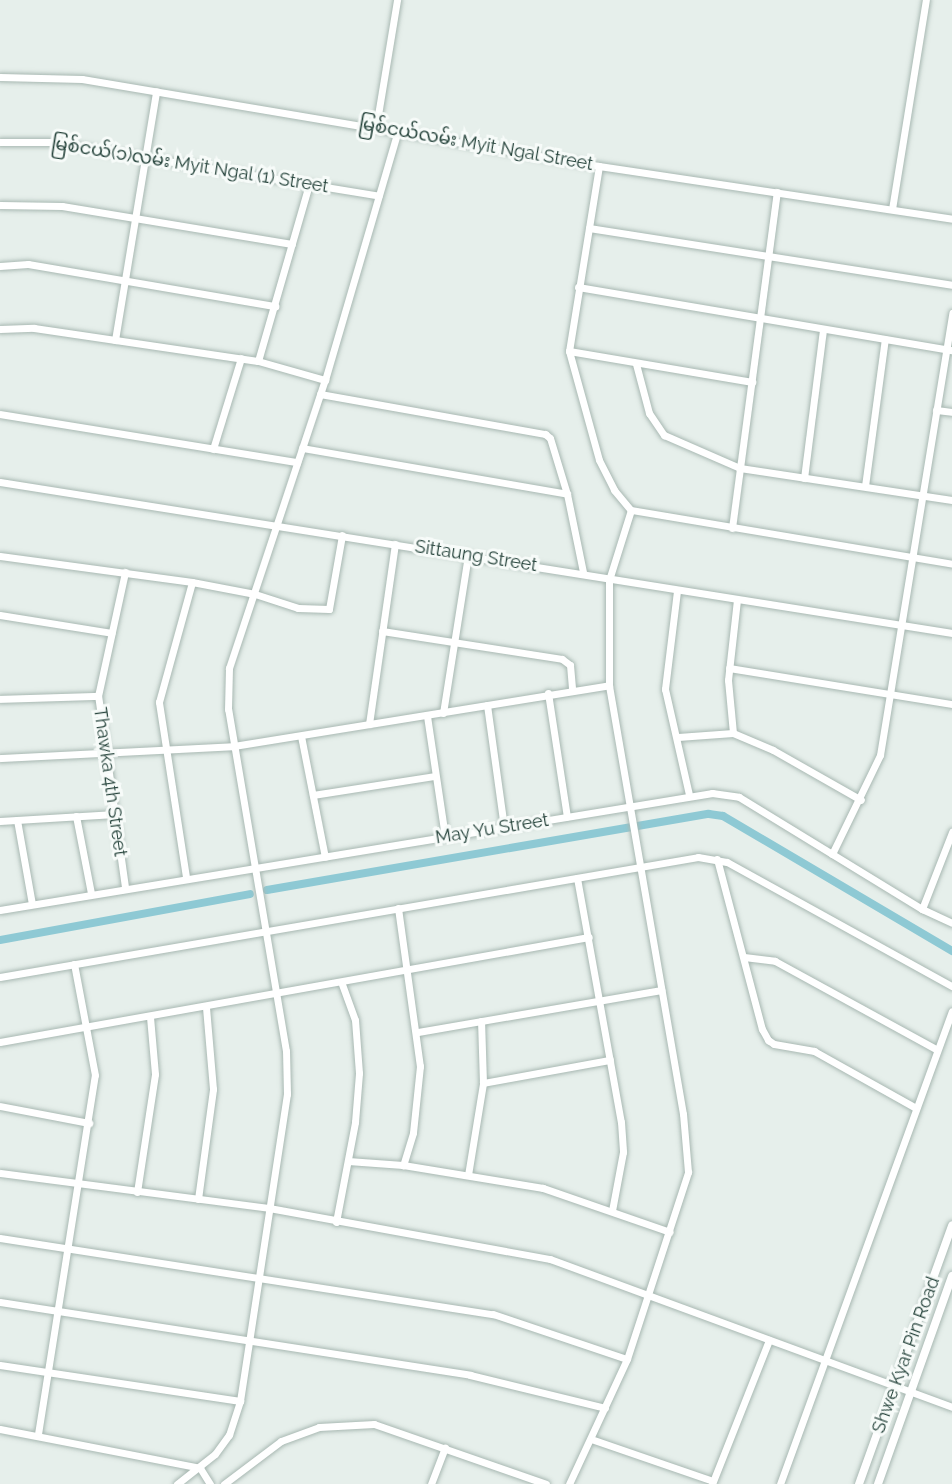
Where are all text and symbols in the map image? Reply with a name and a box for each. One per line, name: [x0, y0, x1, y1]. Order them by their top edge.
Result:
street label: မြစ်ငယ်လမ်း Myit Ngal Street: [357, 113, 595, 175]
street label: မြစ်ငယ်(၁)လမ်း Myit Ngal (1) Street: [50, 132, 330, 198]
street label: Sittaung Street: [413, 536, 539, 576]
street label: Thawka 4th Street: [89, 706, 131, 858]
street label: May Yu Street: [433, 809, 551, 849]
street label: Shwe Kyar Pin Road: [868, 1274, 944, 1436]

